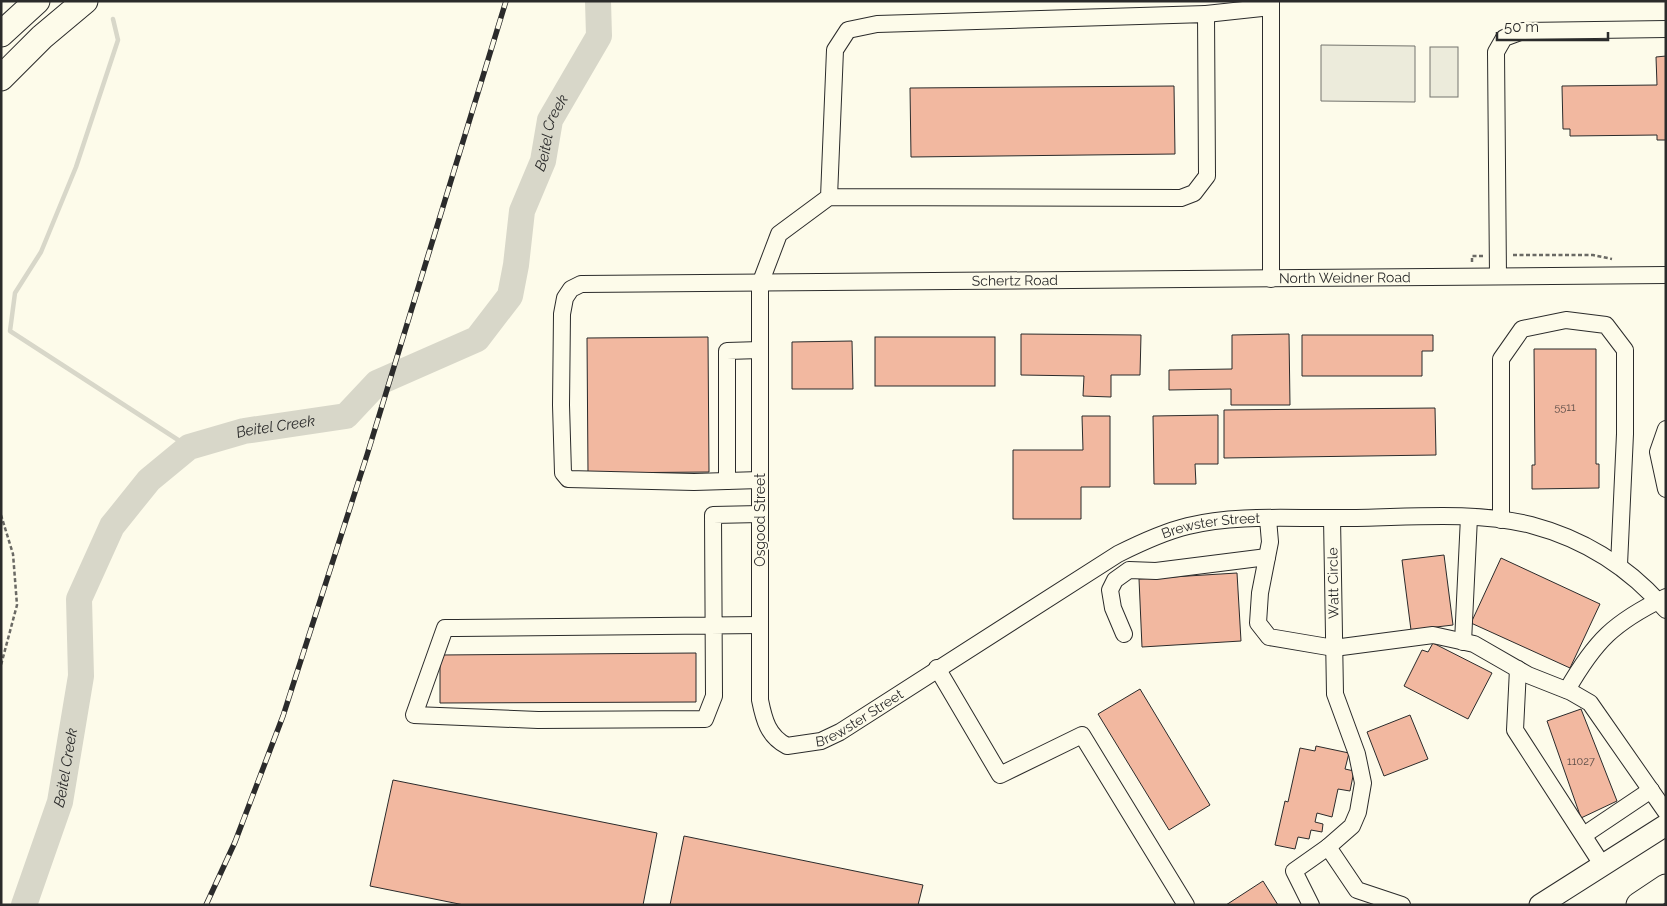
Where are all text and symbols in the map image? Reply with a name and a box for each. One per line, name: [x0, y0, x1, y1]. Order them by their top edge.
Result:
scale bar: [1497, 10, 1608, 42]
text: 50 m: [1504, 18, 1539, 36]
water label: Beitel Creek: [531, 91, 572, 174]
street label: North Weidner Road: [1279, 269, 1411, 286]
street label: Schertz Road: [972, 272, 1058, 289]
house number: 5511: [1554, 401, 1576, 414]
water label: Beitel Creek: [234, 412, 316, 442]
street label: Osgood Street: [752, 473, 768, 567]
street label: Brewster Street: [1159, 510, 1260, 542]
street label: Watt Circle: [1324, 547, 1342, 619]
street label: Brewster Street: [814, 686, 906, 750]
water label: Beitel Creek: [50, 727, 81, 810]
house number: 11027: [1567, 755, 1595, 768]

